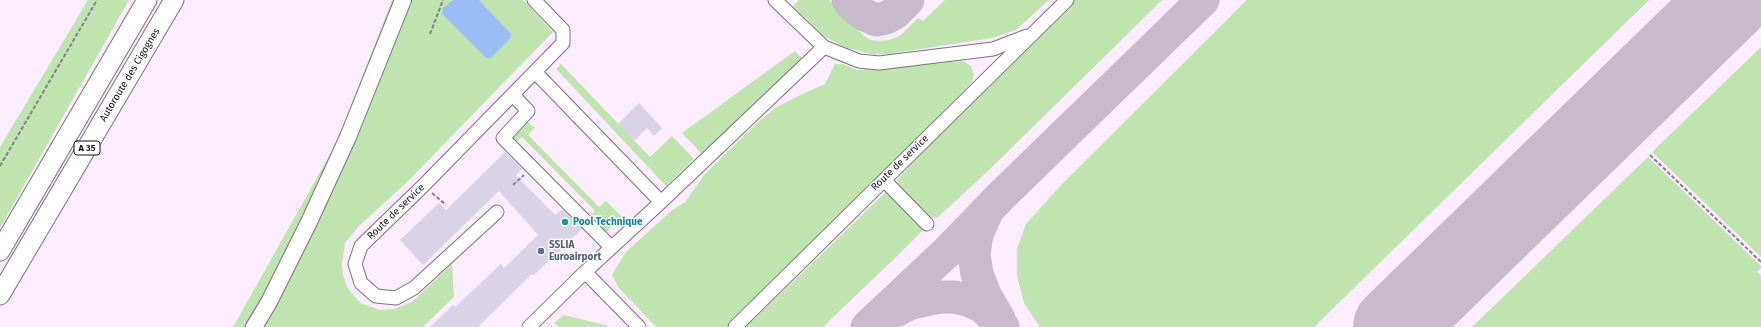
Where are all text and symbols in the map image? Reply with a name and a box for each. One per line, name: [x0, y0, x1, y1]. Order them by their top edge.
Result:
street label: Autoroute des Cigognes: [97, 26, 163, 124]
street label: Route de service: [869, 133, 931, 193]
road number: A 35: [74, 141, 100, 155]
street label: Route de service: [365, 182, 427, 242]
place label: Pool Technique: [573, 216, 642, 228]
marker: Pool Technique: [560, 217, 570, 227]
place label: SSLIA Euroairport: [549, 239, 601, 262]
marker: SSLIA Euroairport: [536, 246, 546, 256]

